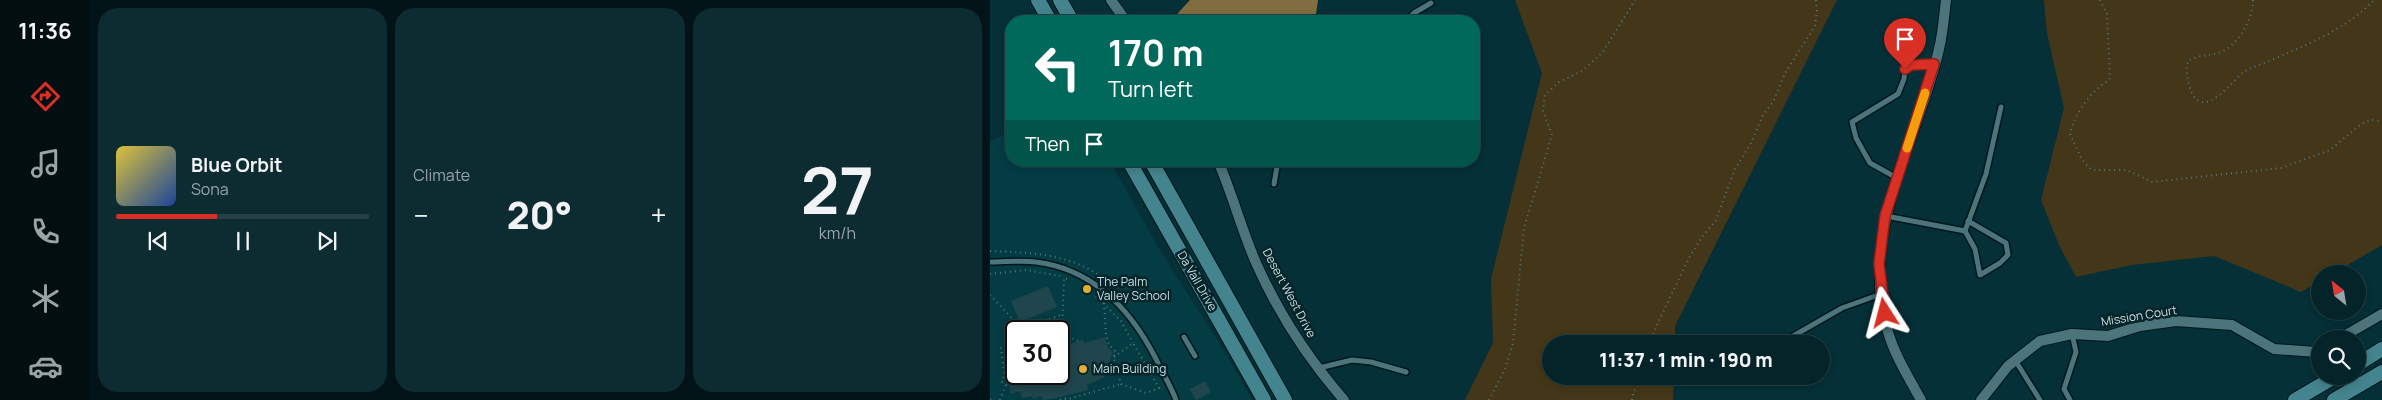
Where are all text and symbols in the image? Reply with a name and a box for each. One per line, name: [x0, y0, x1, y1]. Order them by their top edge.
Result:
text: 11:36: [18, 16, 72, 46]
pin: [1884, 18, 1926, 69]
icon: arrive: [1891, 25, 1919, 53]
text: 170 m: [1108, 29, 1204, 77]
icon: left: [1025, 35, 1090, 100]
text: Turn left: [1108, 74, 1193, 104]
icon: directions: [28, 79, 63, 114]
icon: arrive: [1080, 130, 1108, 158]
text: Then: [1025, 131, 1070, 157]
text: 27: [801, 145, 874, 234]
icon: music: [28, 146, 63, 181]
text: Blue Orbit: [191, 152, 283, 178]
text: Climate: [413, 164, 470, 186]
text: Sona: [191, 178, 229, 200]
text: 20°: [507, 188, 572, 240]
text: −: [413, 196, 428, 234]
text: +: [651, 196, 667, 234]
icon: phone: [28, 214, 63, 249]
text: km/h: [819, 222, 856, 244]
icon: previous: [144, 227, 172, 255]
icon: pause: [229, 227, 257, 255]
icon: next: [313, 227, 341, 255]
street label: Desert West Drive: [1259, 245, 1320, 340]
street label: Da Vall Drive: [1173, 248, 1221, 314]
north arrow: [2311, 265, 2366, 320]
map controls: [2311, 265, 2366, 385]
place label: The Palm Valley School: [1097, 273, 1170, 304]
icon: climate: [28, 281, 63, 316]
marker: The Palm Valley School: [1081, 283, 1093, 295]
position arrow: [1858, 286, 1910, 338]
street label: Mission Court: [2100, 301, 2178, 330]
speed limit sign: 30: [1005, 320, 1070, 385]
button: search: [2311, 330, 2366, 385]
text: 11:37 · 1 min · 190 m: [1599, 347, 1773, 373]
icon: car: [28, 349, 63, 384]
place label: Main Building: [1093, 360, 1166, 377]
marker: Main Building: [1077, 363, 1089, 375]

